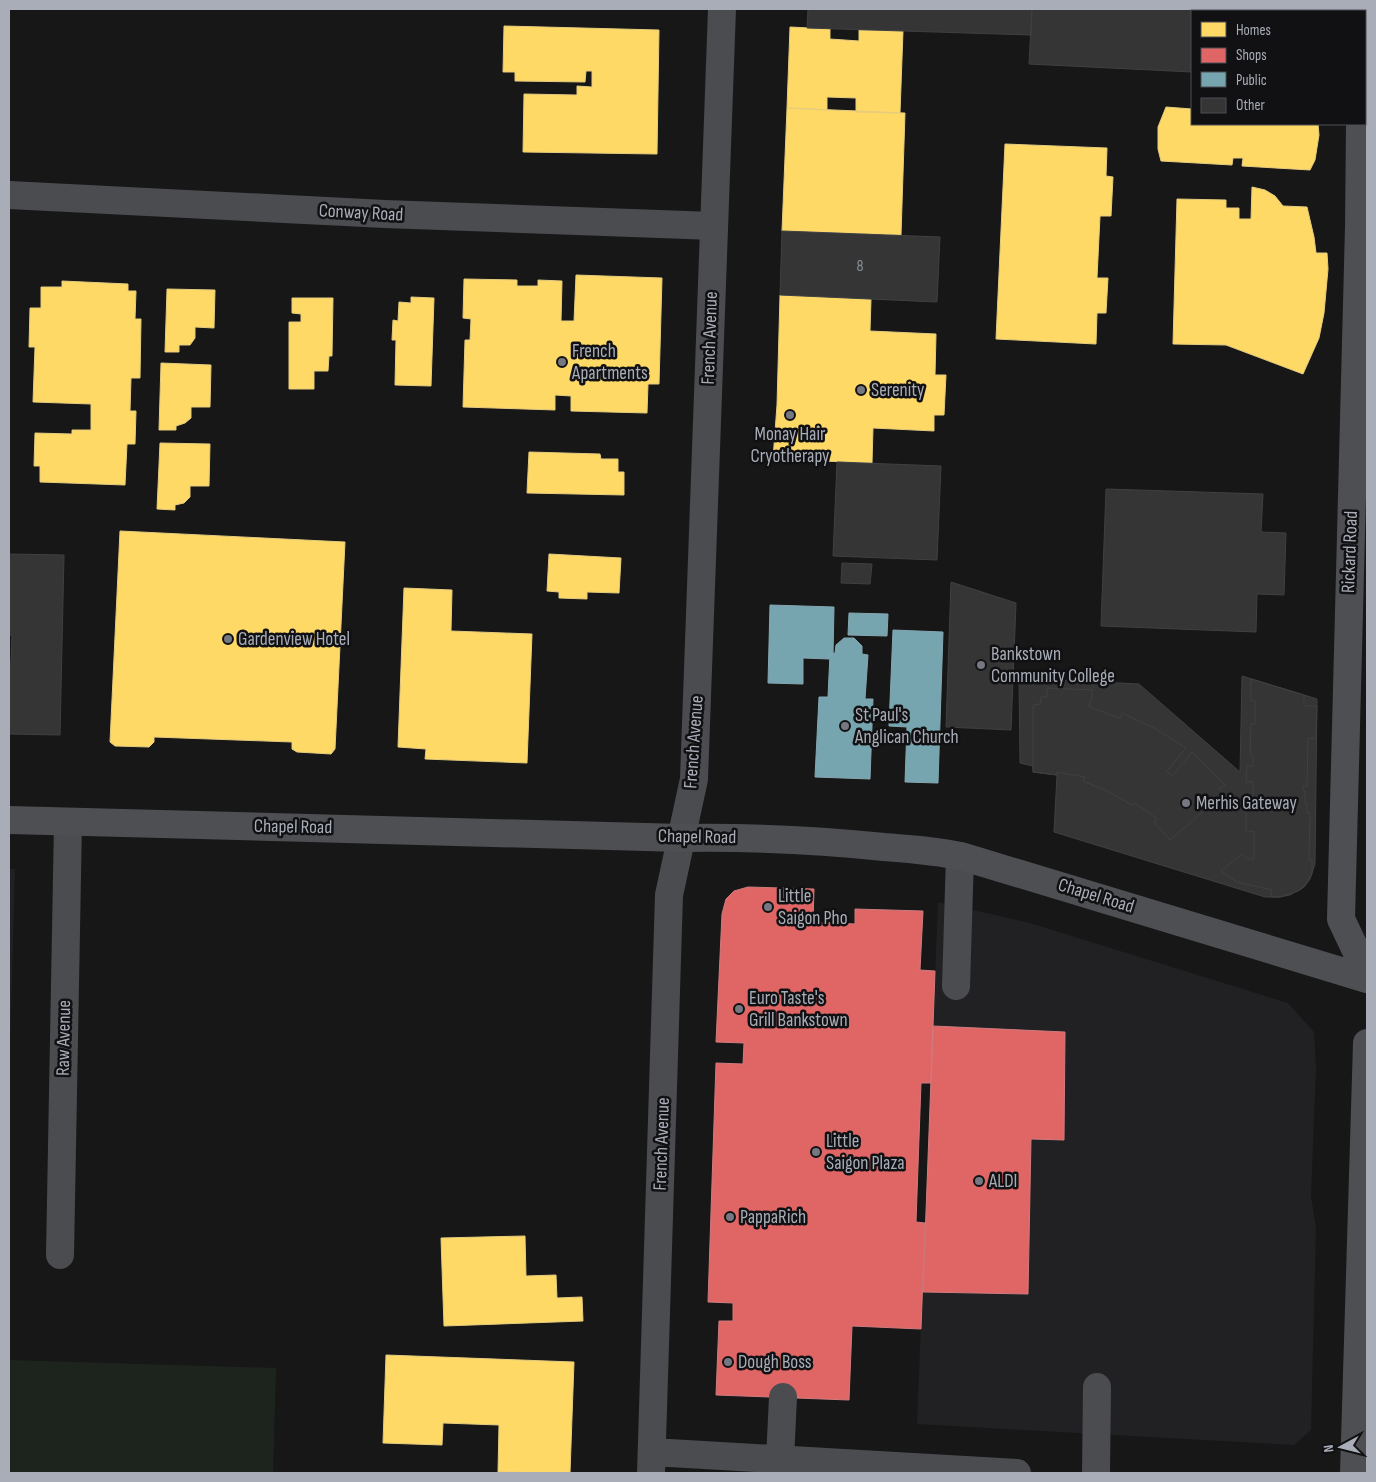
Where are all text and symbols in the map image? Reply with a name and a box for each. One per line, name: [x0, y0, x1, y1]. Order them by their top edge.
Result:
legend: [1191, 10, 1366, 125]
text: Homes: [1236, 21, 1271, 40]
text: Shops: [1236, 46, 1267, 65]
text: Public: [1236, 71, 1267, 90]
text: Other: [1236, 96, 1265, 115]
street label: Conway Road: [318, 199, 404, 227]
house number: 8: [856, 257, 864, 276]
street label: French Avenue: [697, 291, 723, 385]
place label: French Apartments: [571, 340, 648, 385]
marker: French Apartments: [556, 356, 568, 368]
place label: Serenity: [871, 379, 925, 402]
marker: Serenity: [855, 384, 867, 396]
marker: Monay Hair Cryotherapy: [784, 409, 796, 421]
place label: Monay Hair Cryotherapy: [751, 423, 830, 468]
street label: Rickard Road: [1337, 511, 1363, 593]
place label: Gardenview Hotel: [238, 628, 350, 651]
marker: Gardenview Hotel: [222, 633, 234, 645]
place label: Bankstown Community College: [991, 643, 1115, 688]
marker: Bankstown Community College: [975, 659, 987, 671]
street label: French Avenue: [679, 695, 709, 789]
place label: St Paul's Anglican Church: [854, 704, 959, 749]
marker: St Paul's Anglican Church: [839, 720, 851, 732]
place label: Merhis Gateway: [1196, 792, 1297, 815]
marker: Merhis Gateway: [1180, 797, 1192, 809]
street label: Chapel Road: [254, 815, 332, 839]
street label: Chapel Road: [658, 825, 736, 849]
street label: Chapel Road: [1055, 874, 1137, 918]
place label: Little Saigon Pho: [778, 885, 848, 930]
marker: Little Saigon Pho: [762, 901, 774, 913]
place label: Euro Taste's Grill Bankstown: [749, 987, 848, 1032]
street label: Raw Avenue: [52, 1000, 76, 1076]
marker: Euro Taste's Grill Bankstown: [733, 1003, 745, 1015]
street label: French Avenue: [649, 1097, 675, 1191]
place label: Little Saigon Plaza: [826, 1130, 905, 1175]
marker: Little Saigon Plaza: [810, 1146, 822, 1158]
place label: ALDI: [988, 1170, 1017, 1193]
marker: ALDI: [973, 1175, 985, 1187]
place label: PappaRich: [740, 1206, 806, 1229]
marker: PappaRich: [724, 1211, 736, 1223]
place label: Dough Boss: [738, 1351, 812, 1374]
marker: Dough Boss: [722, 1356, 734, 1368]
north arrow: [1316, 1422, 1366, 1472]
text: N: [1320, 1444, 1337, 1453]

